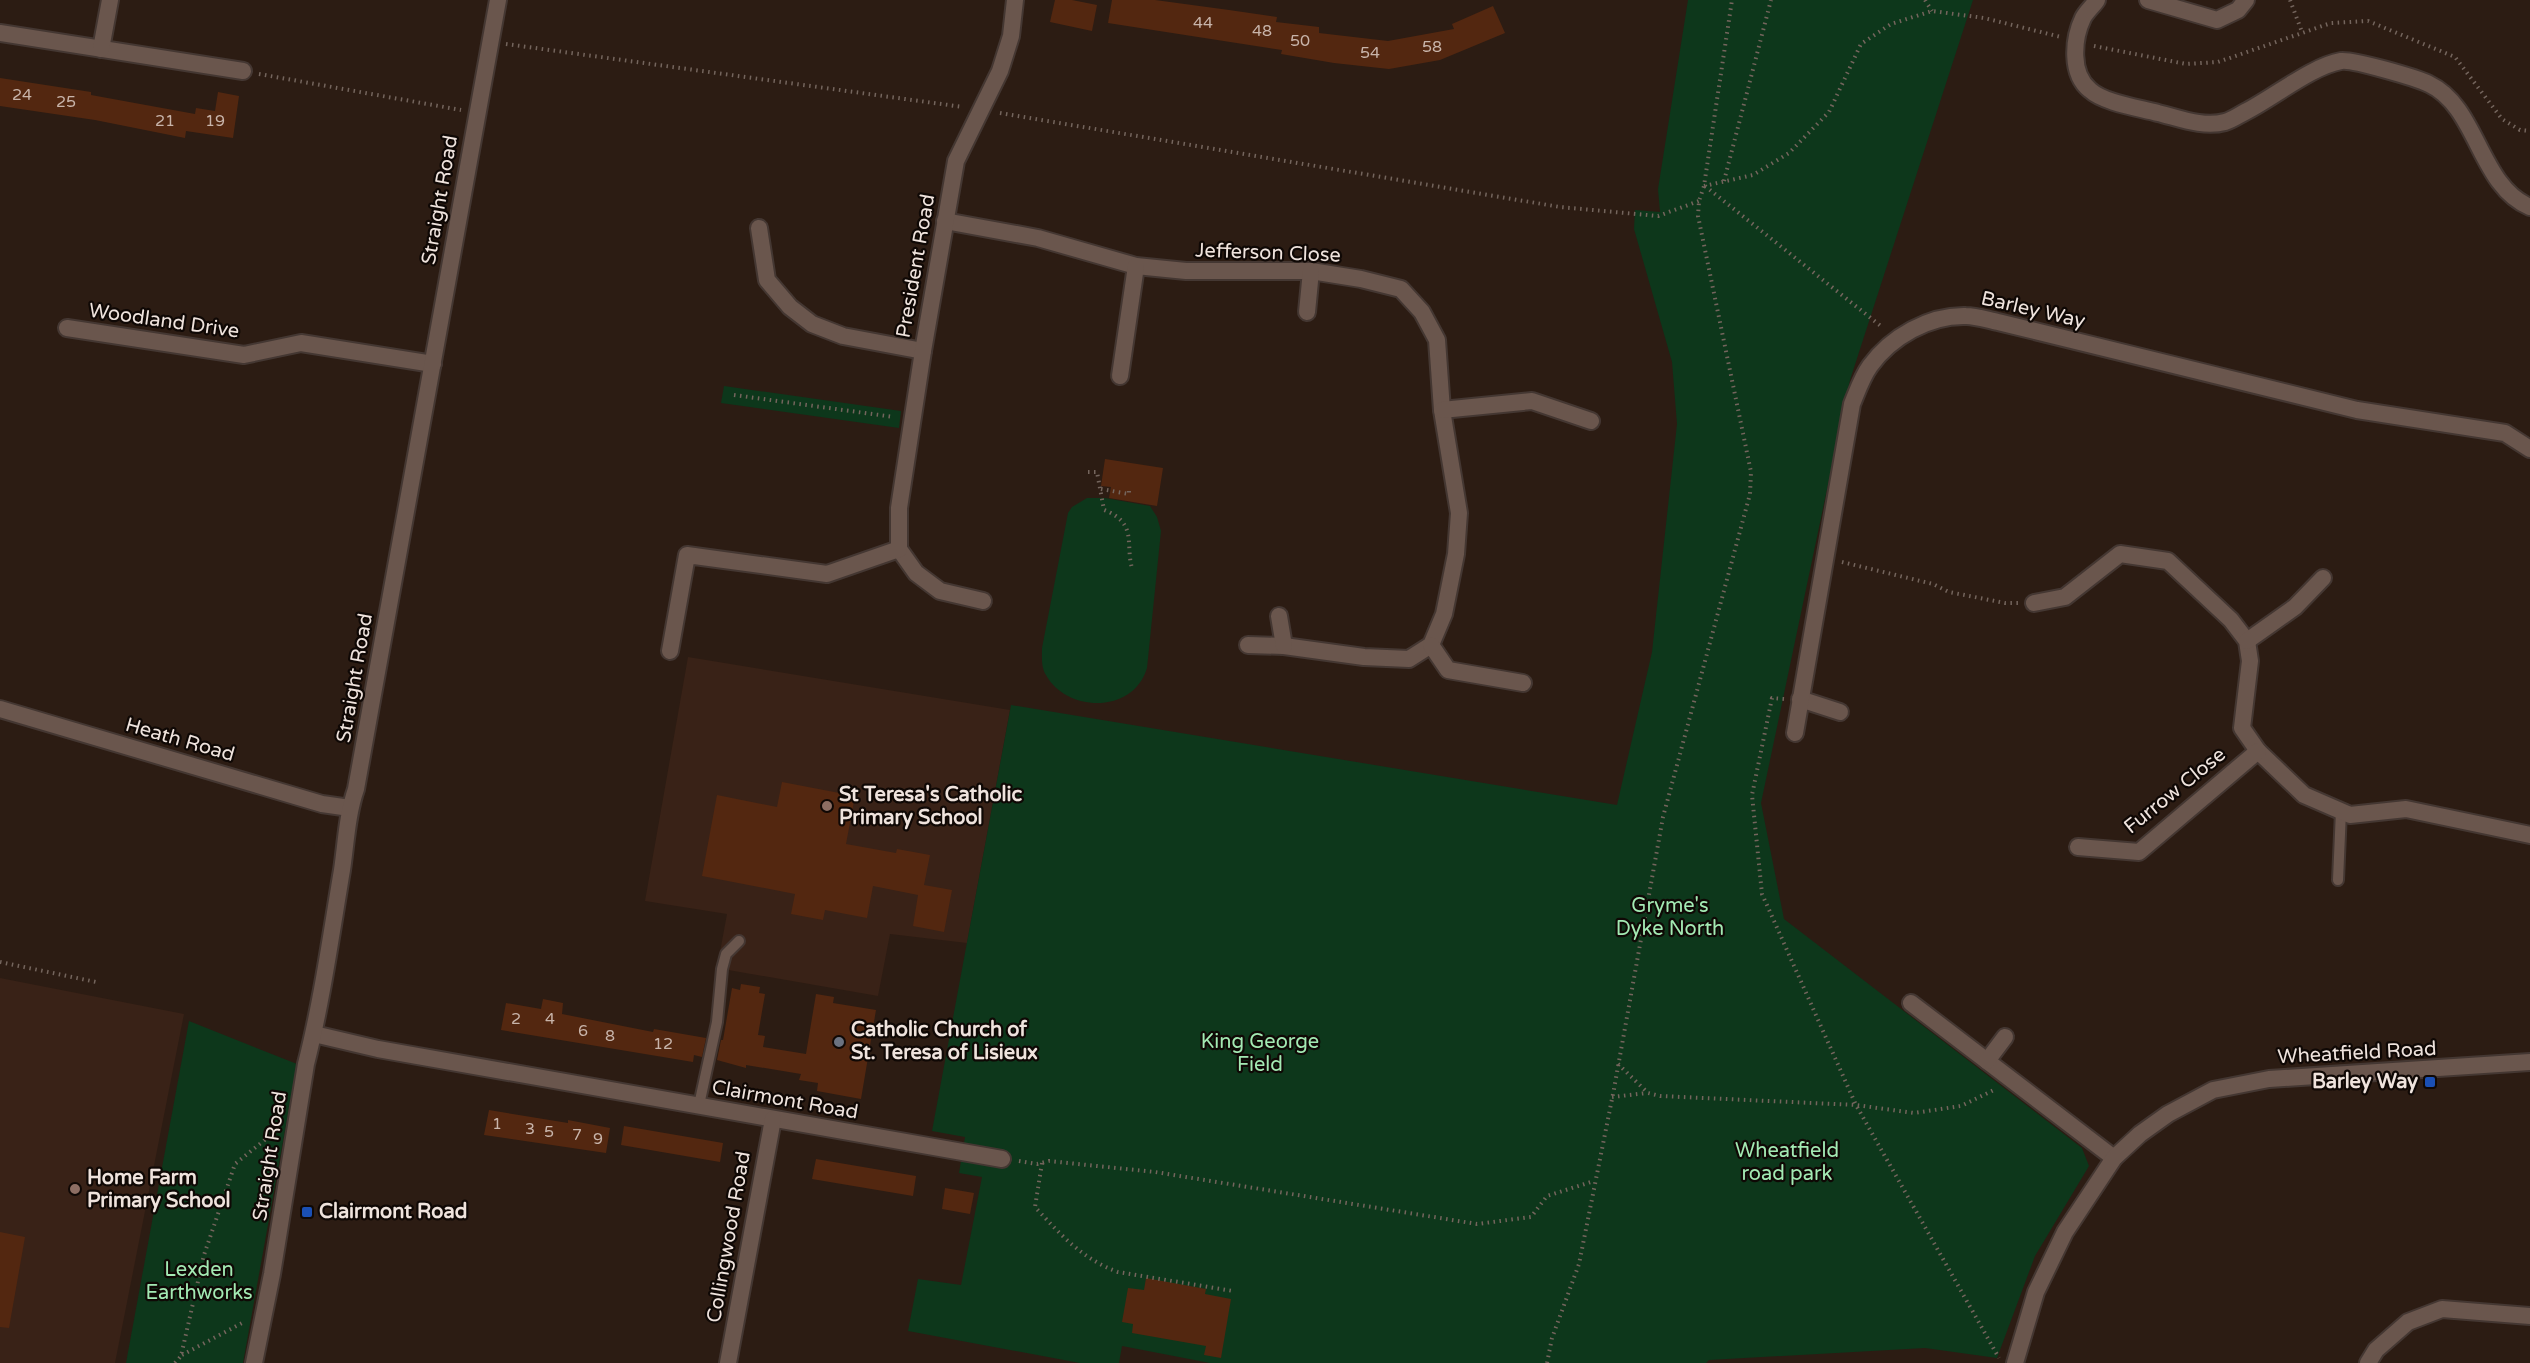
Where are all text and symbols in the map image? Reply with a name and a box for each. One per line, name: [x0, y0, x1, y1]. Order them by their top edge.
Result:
house number: 44: [1193, 13, 1213, 33]
house number: 48: [1252, 21, 1272, 41]
house number: 50: [1290, 31, 1310, 51]
house number: 58: [1422, 37, 1442, 57]
house number: 54: [1360, 43, 1380, 63]
house number: 24: [12, 85, 32, 105]
house number: 25: [56, 92, 76, 112]
house number: 21: [155, 111, 175, 131]
house number: 19: [205, 111, 225, 131]
street label: Straight Road: [417, 133, 463, 267]
street label: President Road: [892, 192, 940, 340]
street label: Jefferson Close: [1195, 238, 1341, 268]
street label: Barley Way: [1979, 286, 2088, 334]
street label: Woodland Drive: [87, 299, 241, 343]
street label: Straight Road: [332, 611, 378, 745]
street label: Heath Road: [123, 713, 237, 767]
street label: Furrow Close: [2119, 743, 2231, 839]
place label: St Teresa's Catholic Primary School: [839, 783, 1023, 830]
marker: St Teresa's Catholic Primary School: [820, 799, 834, 813]
park label: Gryme's Dyke North: [1616, 894, 1724, 941]
house number: 2: [511, 1009, 521, 1029]
house number: 4: [545, 1009, 555, 1029]
place label: Catholic Church of St. Teresa of Lisieux: [851, 1018, 1038, 1065]
house number: 6: [578, 1021, 588, 1041]
house number: 8: [605, 1026, 615, 1046]
park label: King George Field: [1201, 1030, 1319, 1077]
house number: 12: [653, 1034, 673, 1054]
marker: Catholic Church of St. Teresa of Lisieux: [832, 1035, 846, 1049]
street label: Wheatfield Road: [2277, 1037, 2437, 1069]
place label: Barley Way: [2312, 1070, 2418, 1094]
street label: Clairmont Road: [710, 1075, 860, 1125]
marker: Barley Way: [2423, 1075, 2437, 1089]
street label: Straight Road: [248, 1089, 292, 1223]
house number: 1: [492, 1114, 502, 1134]
house number: 3: [525, 1119, 535, 1139]
house number: 5: [544, 1122, 554, 1142]
house number: 7: [572, 1125, 582, 1145]
house number: 9: [593, 1129, 603, 1149]
park label: Wheatfield road park: [1735, 1139, 1839, 1186]
street label: Collingwood Road: [702, 1149, 756, 1325]
place label: Home Farm Primary School: [87, 1166, 231, 1213]
marker: Home Farm Primary School: [68, 1182, 82, 1196]
place label: Clairmont Road: [319, 1200, 467, 1224]
marker: Clairmont Road: [300, 1205, 314, 1219]
park label: Lexden Earthworks: [145, 1258, 253, 1305]

